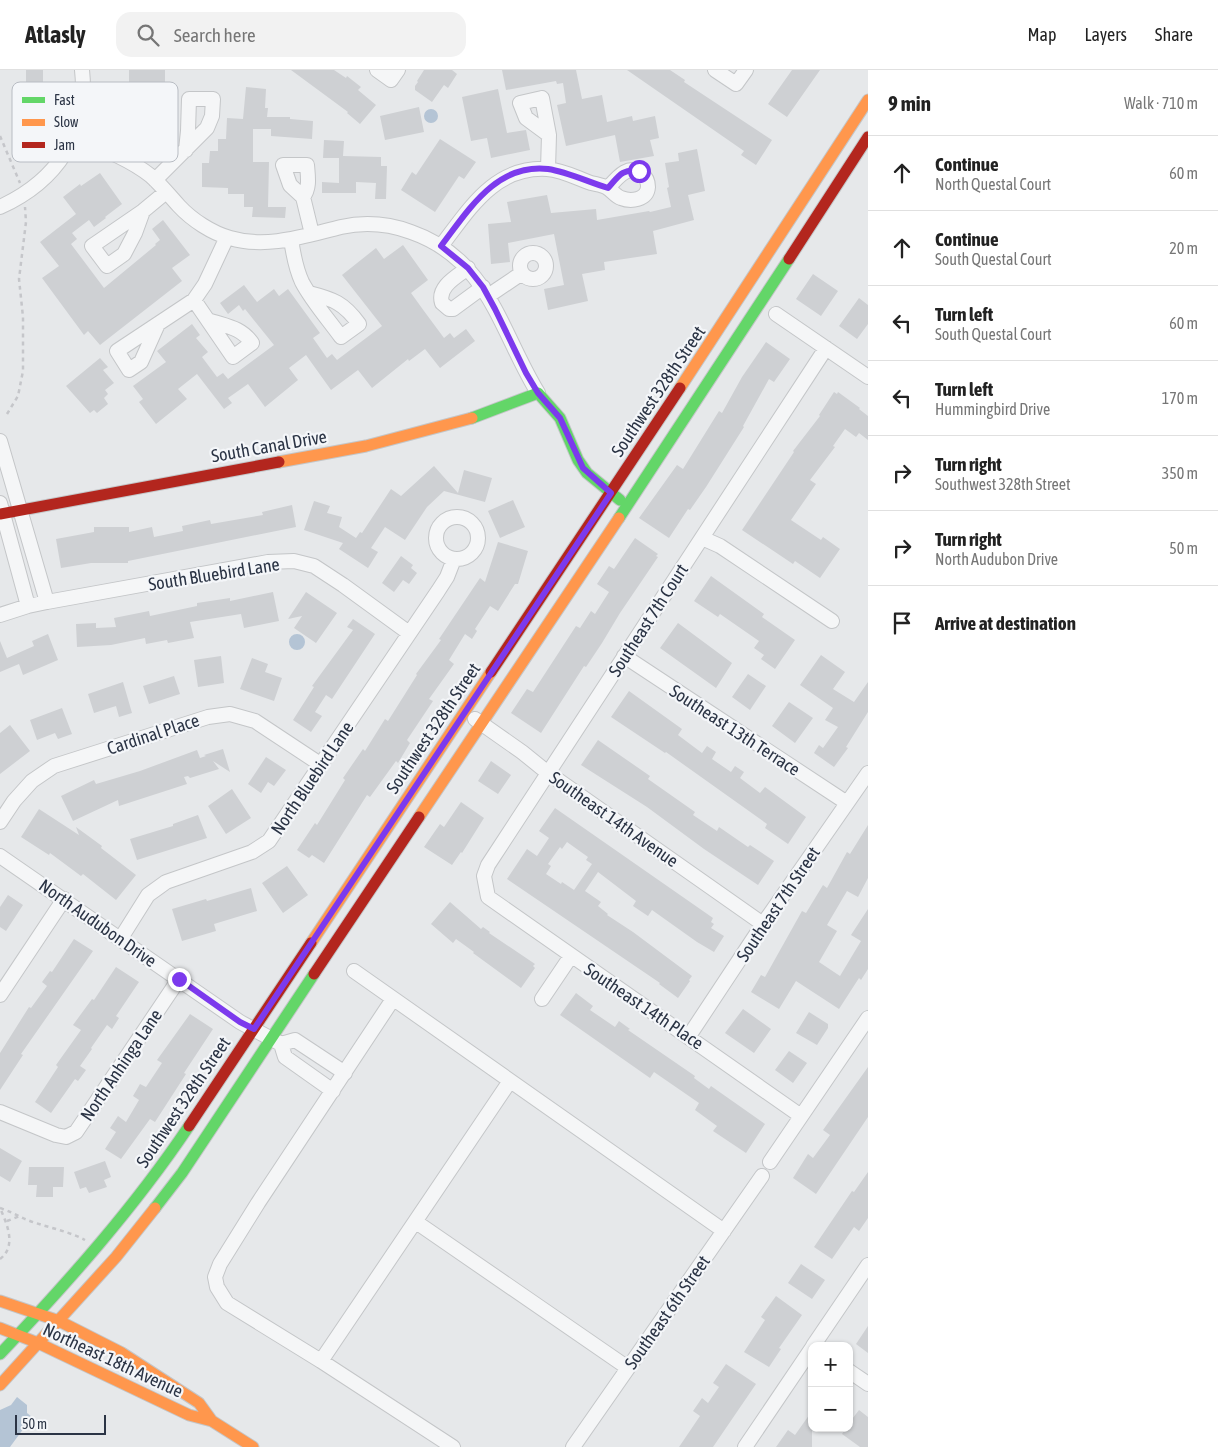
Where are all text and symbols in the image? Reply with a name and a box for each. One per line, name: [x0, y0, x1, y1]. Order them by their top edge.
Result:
search box: [116, 12, 466, 57]
text: Atlasly: [25, 21, 86, 48]
icon: search: [134, 21, 162, 49]
text: Search here: [174, 24, 256, 46]
text: Map: [1027, 24, 1056, 45]
text: Layers: [1084, 24, 1127, 45]
text: Share: [1155, 24, 1193, 45]
legend: [12, 82, 178, 162]
text: 9 min: [888, 91, 931, 115]
text: Fast: [54, 92, 75, 108]
text: Walk · 710 m: [1124, 94, 1198, 112]
text: Slow: [54, 114, 79, 130]
text: Jam: [54, 137, 75, 153]
text: Continue: [935, 153, 999, 175]
icon: ahead: [888, 159, 916, 187]
route start: [628, 160, 651, 183]
text: 60 m: [1169, 164, 1198, 182]
text: North Questal Court: [935, 175, 1051, 193]
text: Continue: [935, 228, 999, 250]
icon: ahead: [888, 234, 916, 262]
text: 20 m: [1169, 239, 1198, 257]
text: South Questal Court: [935, 250, 1052, 268]
text: Turn left: [935, 303, 993, 325]
icon: left: [888, 309, 916, 337]
text: 60 m: [1169, 314, 1198, 332]
street label: Southwest 328th Street: [607, 322, 709, 460]
text: South Questal Court: [935, 325, 1052, 343]
text: Turn left: [935, 378, 993, 400]
icon: left: [888, 384, 916, 412]
text: 170 m: [1162, 389, 1198, 407]
text: Hummingbird Drive: [935, 400, 1050, 418]
street label: South Canal Drive: [210, 426, 328, 466]
text: Turn right: [935, 453, 1002, 475]
icon: right: [888, 459, 916, 487]
text: 350 m: [1162, 464, 1198, 482]
text: Southwest 328th Street: [935, 475, 1071, 493]
text: Turn right: [935, 528, 1002, 550]
icon: right: [888, 534, 916, 562]
text: 50 m: [1169, 539, 1198, 557]
text: North Audubon Drive: [935, 550, 1058, 568]
street label: South Bluebird Lane: [147, 553, 281, 595]
street label: Southeast 7th Court: [604, 560, 692, 680]
icon: arrive: [888, 609, 916, 637]
text: Arrive at destination: [935, 612, 1076, 634]
street label: Southwest 328th Street: [382, 659, 484, 797]
street label: Southeast 13th Terrace: [666, 680, 804, 780]
street label: Cardinal Place: [104, 709, 202, 759]
street label: North Bluebird Lane: [266, 717, 358, 839]
street label: Southeast 14th Avenue: [546, 767, 682, 871]
street label: Southeast 7th Street: [732, 843, 824, 965]
street label: North Audubon Drive: [35, 875, 161, 971]
street label: Southeast 14th Place: [580, 958, 708, 1054]
route end: [168, 968, 191, 991]
street label: North Anhinga Lane: [76, 1005, 166, 1125]
street label: Southwest 328th Street: [132, 1033, 234, 1171]
street label: Southeast 6th Street: [620, 1251, 714, 1373]
street label: Northeast 18th Avenue: [40, 1318, 186, 1402]
map controls: [808, 1342, 853, 1432]
button: +: [808, 1342, 853, 1387]
button: −: [808, 1387, 853, 1432]
scale bar: [15, 1412, 106, 1435]
text: 50 m: [22, 1416, 47, 1432]

